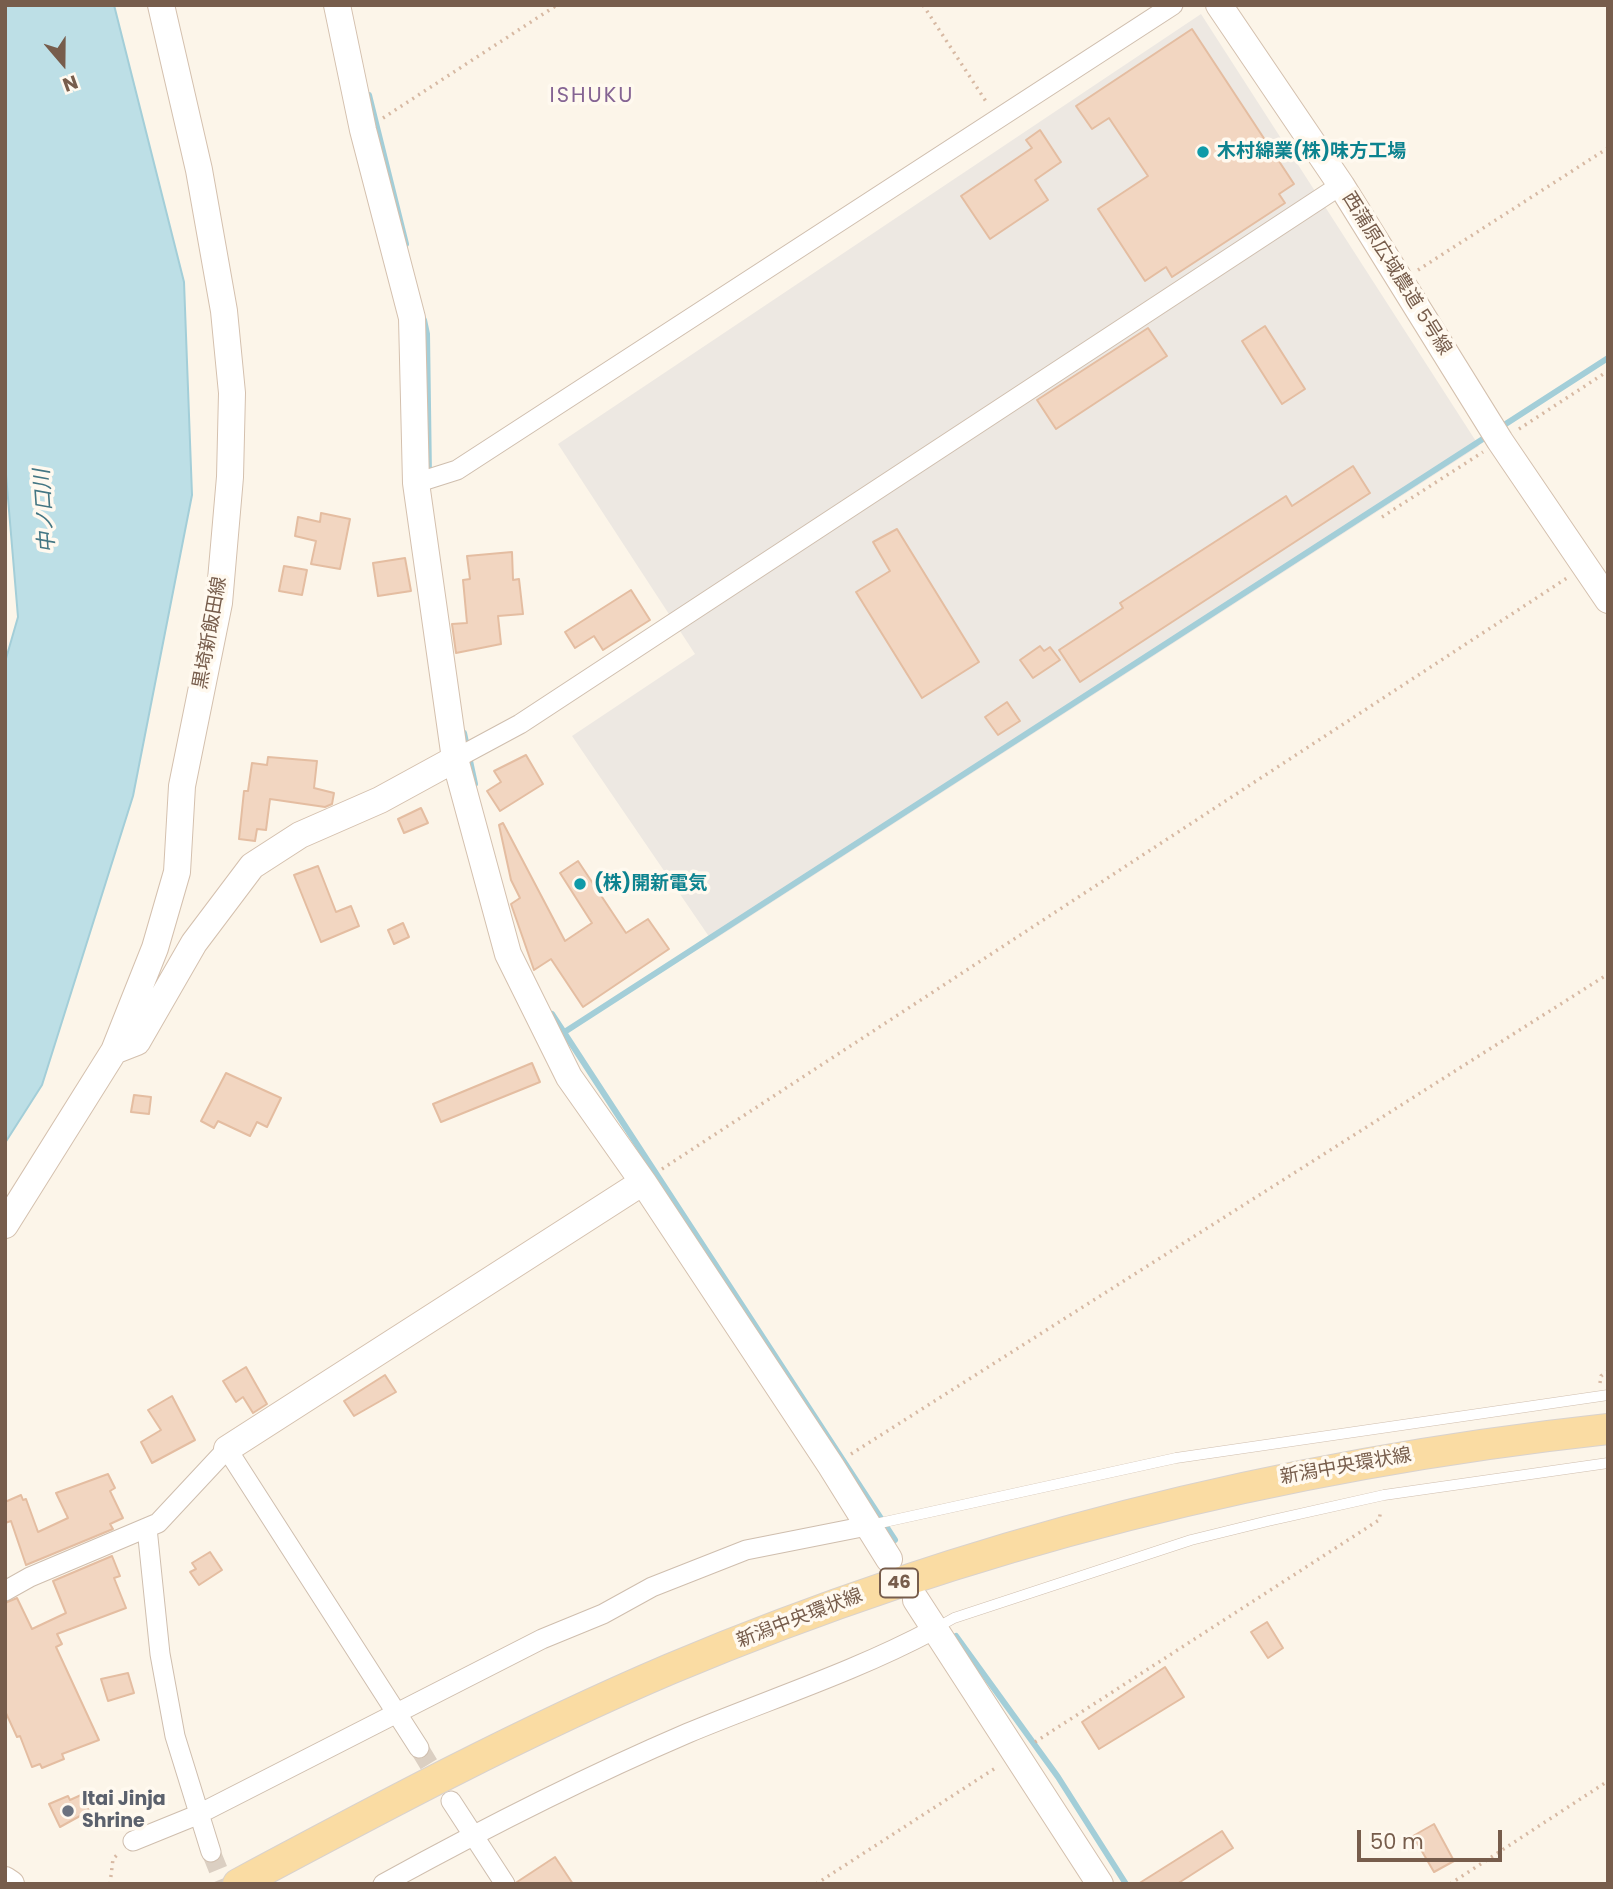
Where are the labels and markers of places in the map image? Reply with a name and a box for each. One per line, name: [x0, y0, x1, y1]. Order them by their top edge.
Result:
place label: 木村綿業(株)味方工場: [1217, 141, 1406, 163]
marker: 木村綿業(株)味方工場: [1195, 144, 1211, 160]
place label: (株)開新電気: [594, 873, 707, 895]
marker: (株)開新電気: [572, 876, 588, 892]
place label: Itai Jinja Shrine: [82, 1789, 166, 1833]
marker: Itai Jinja Shrine: [60, 1803, 76, 1819]

